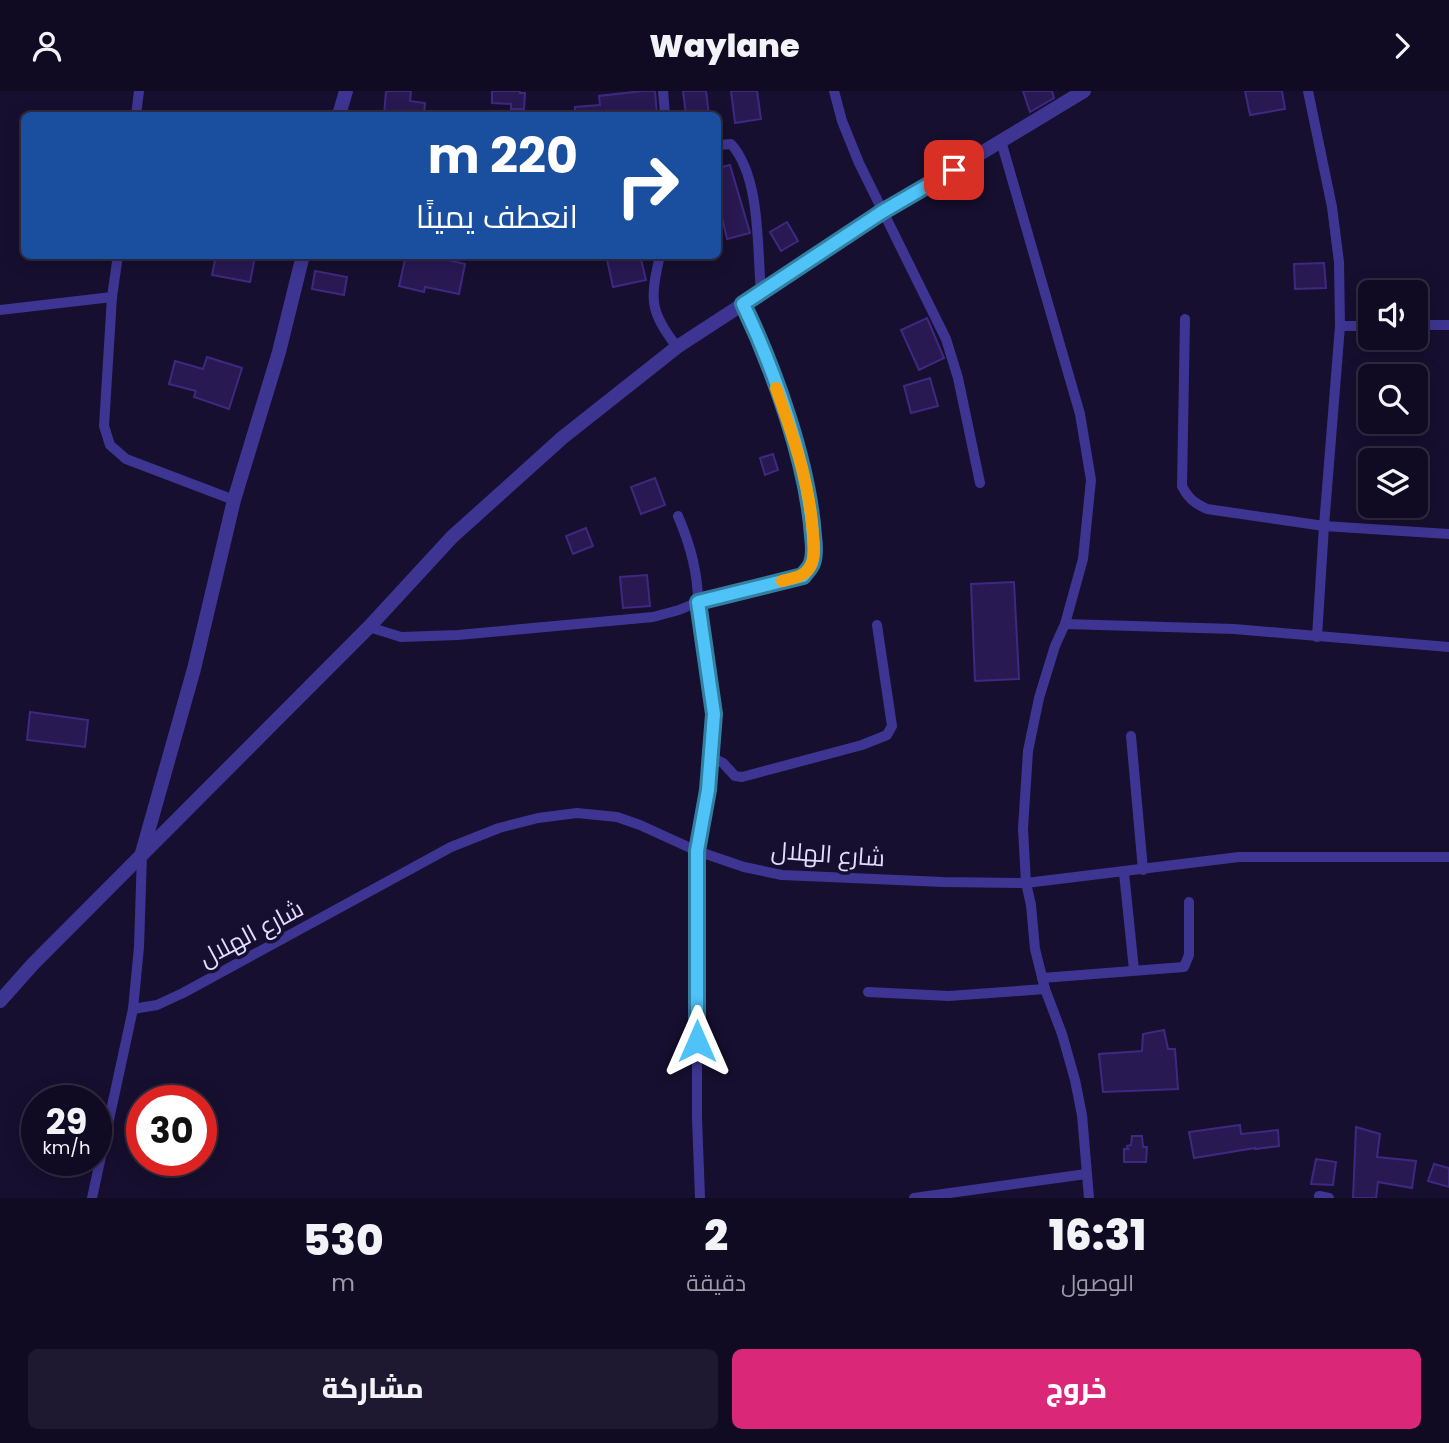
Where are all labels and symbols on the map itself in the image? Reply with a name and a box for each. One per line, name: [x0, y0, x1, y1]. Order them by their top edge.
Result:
pin: [924, 140, 984, 200]
street label: شارع الهلال: [770, 834, 886, 874]
street label: شارع الهلال: [193, 892, 309, 974]
position arrow: [660, 1004, 734, 1078]
speed limit sign: 30: [126, 1085, 217, 1176]

